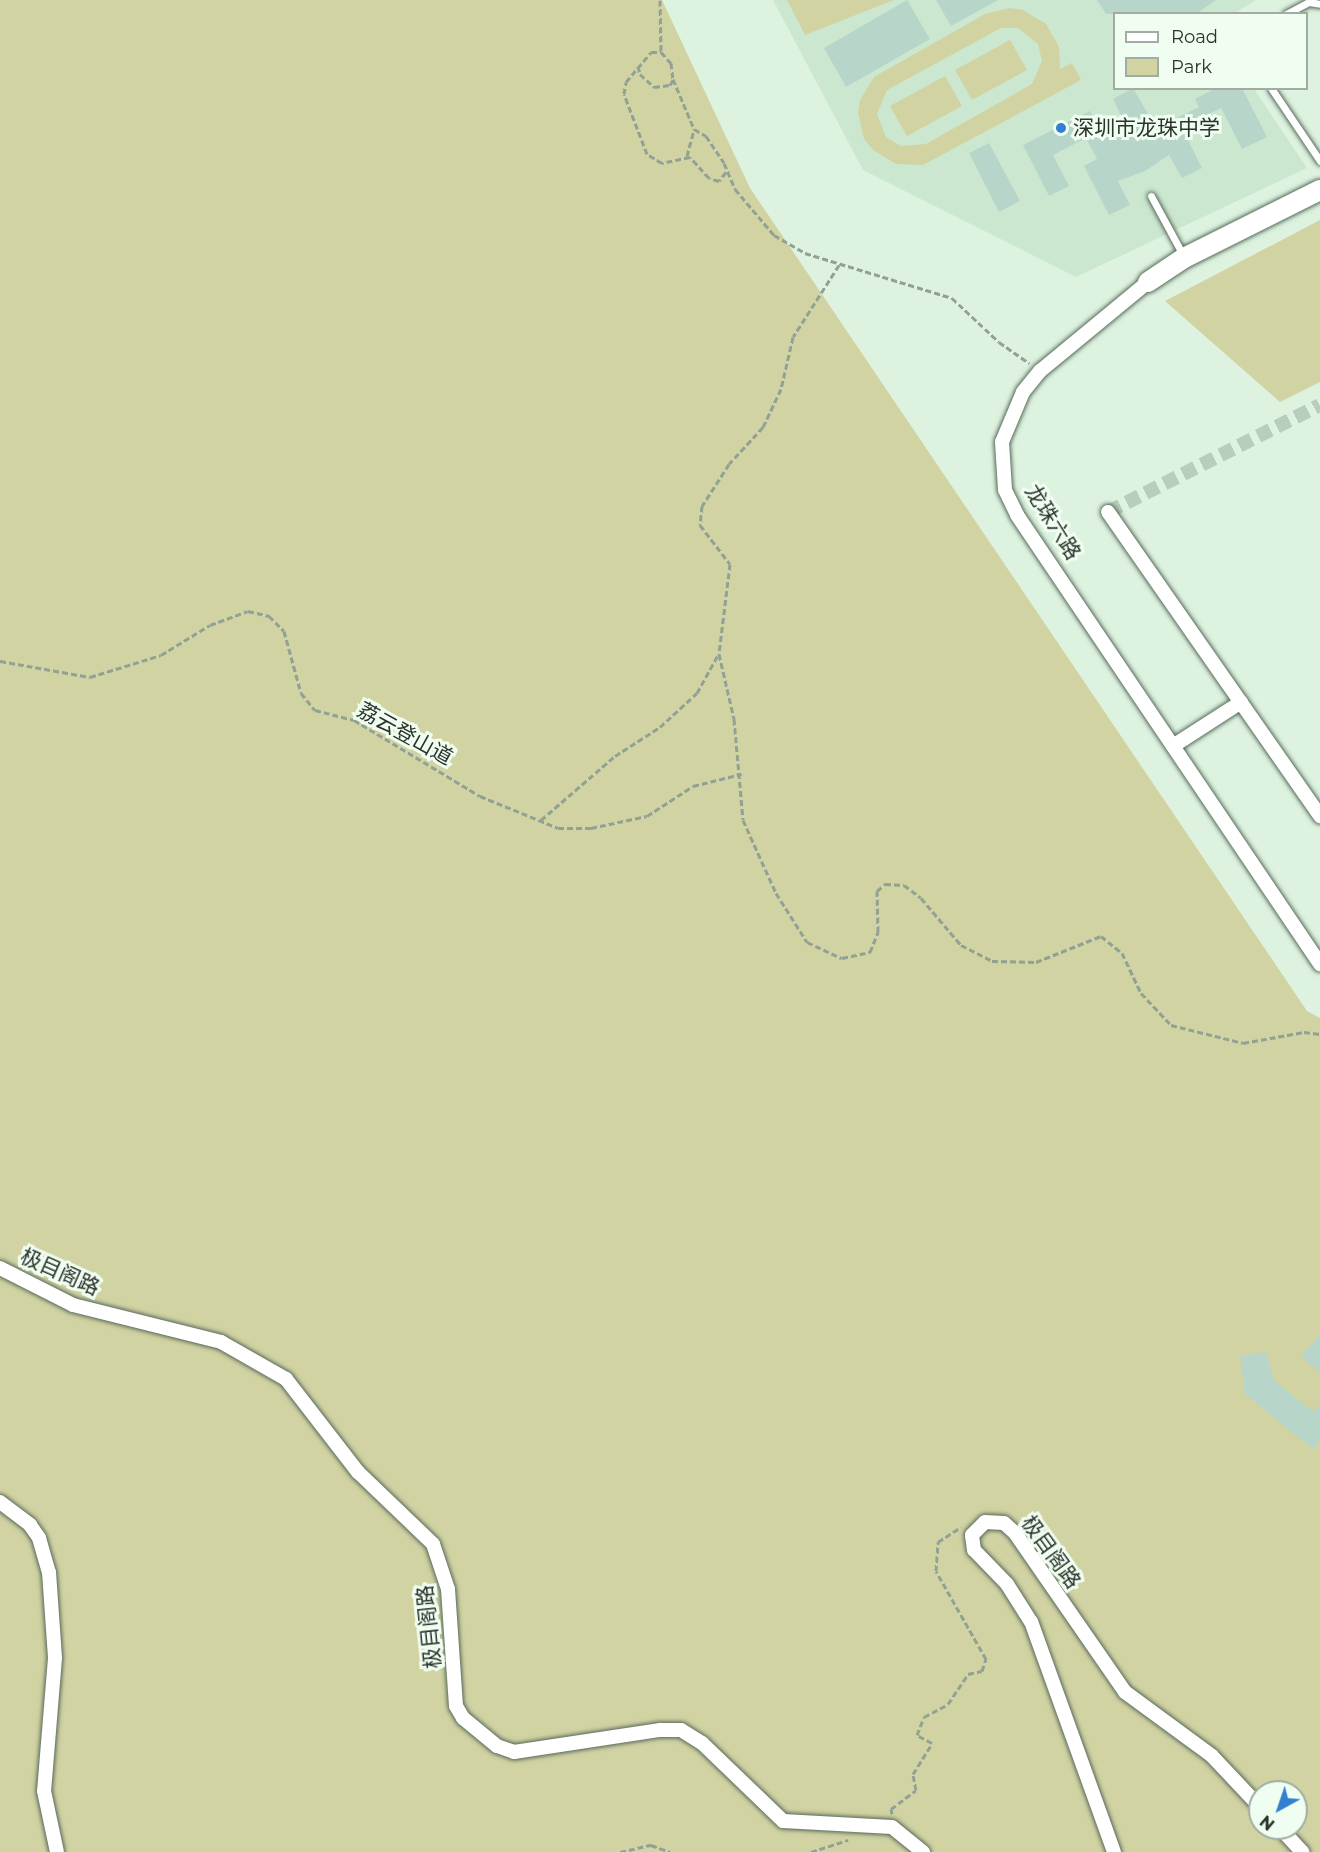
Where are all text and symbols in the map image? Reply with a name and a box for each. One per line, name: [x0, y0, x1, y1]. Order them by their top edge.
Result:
legend: [1113, 12, 1308, 90]
text: Road: [1171, 26, 1218, 48]
text: Park: [1171, 56, 1212, 78]
place label: 深圳市龙珠中学: [1073, 115, 1220, 141]
marker: 深圳市龙珠中学: [1054, 121, 1068, 135]
street label: 龙珠六路: [1020, 480, 1086, 564]
street label: 荔云登山道: [353, 698, 457, 770]
street label: 极目阁路: [17, 1243, 103, 1301]
street label: 极目阁路: [1016, 1511, 1086, 1593]
street label: 极目阁路: [412, 1584, 446, 1670]
north arrow: [1248, 1780, 1308, 1840]
text: N: [1256, 1811, 1278, 1834]

